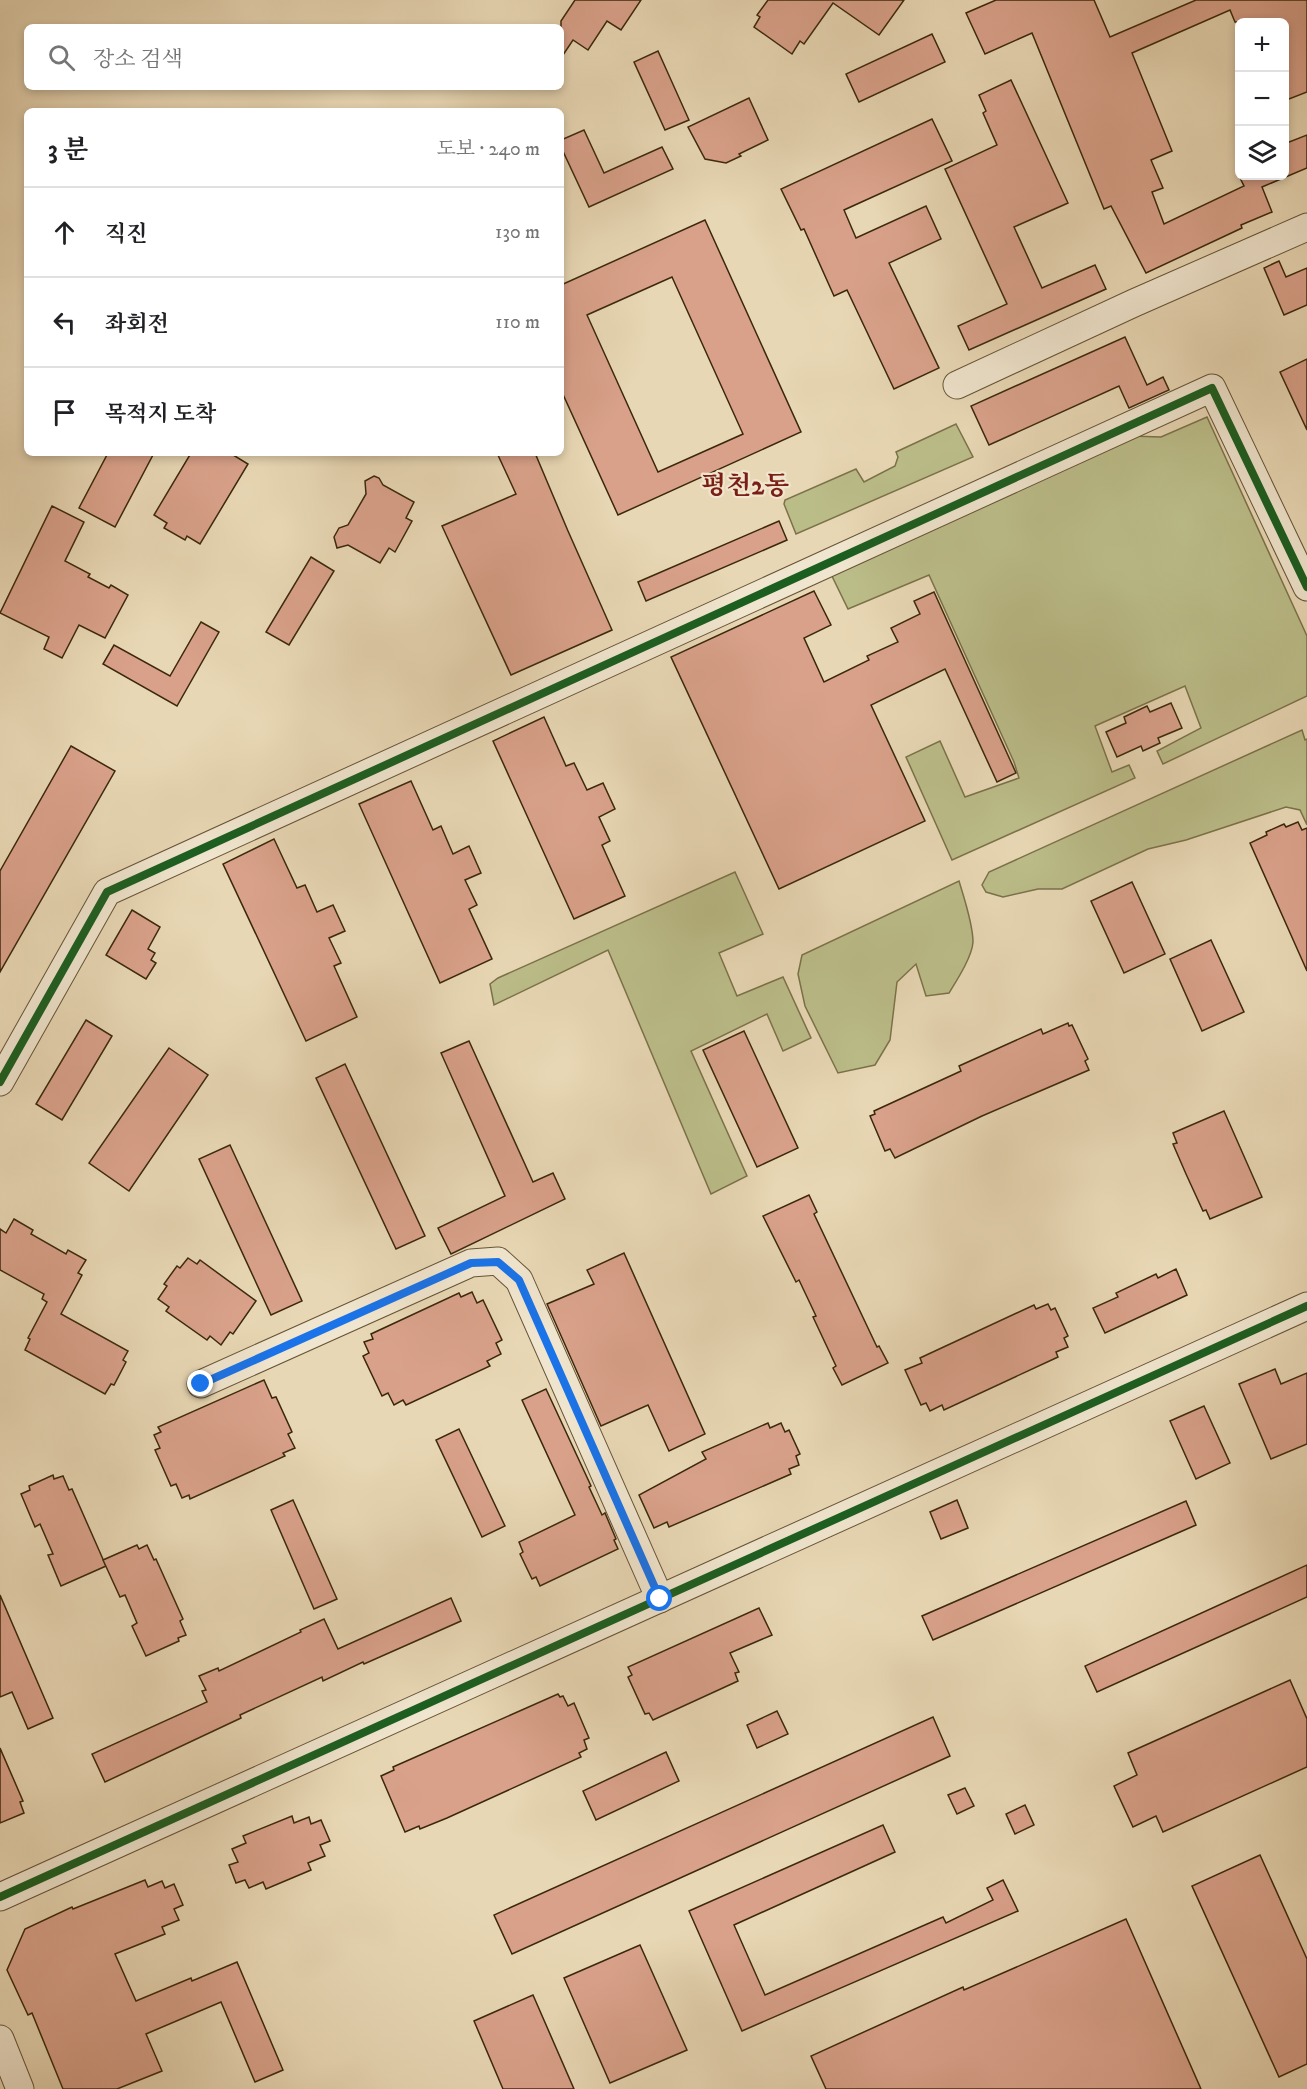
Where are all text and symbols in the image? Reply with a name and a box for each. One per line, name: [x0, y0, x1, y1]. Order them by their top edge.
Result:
map controls: [1235, 18, 1289, 180]
button: +: [1235, 18, 1289, 72]
search box: [24, 24, 564, 90]
icon: search: [45, 41, 78, 74]
text: 장소 검색: [93, 46, 183, 73]
button: −: [1235, 72, 1289, 126]
button: layers: [1235, 126, 1289, 180]
text: 3 분: [48, 134, 88, 167]
text: 도보 · 240 m: [437, 137, 540, 162]
icon: ahead: [48, 216, 81, 249]
text: 130 m: [495, 220, 540, 245]
text: 직진: [105, 221, 148, 248]
icon: left: [48, 306, 81, 339]
text: 110 m: [495, 310, 540, 335]
text: 좌회전: [105, 311, 169, 338]
icon: arrive: [48, 396, 81, 429]
text: 목적지 도착: [105, 401, 216, 428]
district label: 평천2동: [701, 470, 789, 503]
route end: [187, 1370, 213, 1396]
route start: [646, 1585, 672, 1611]

